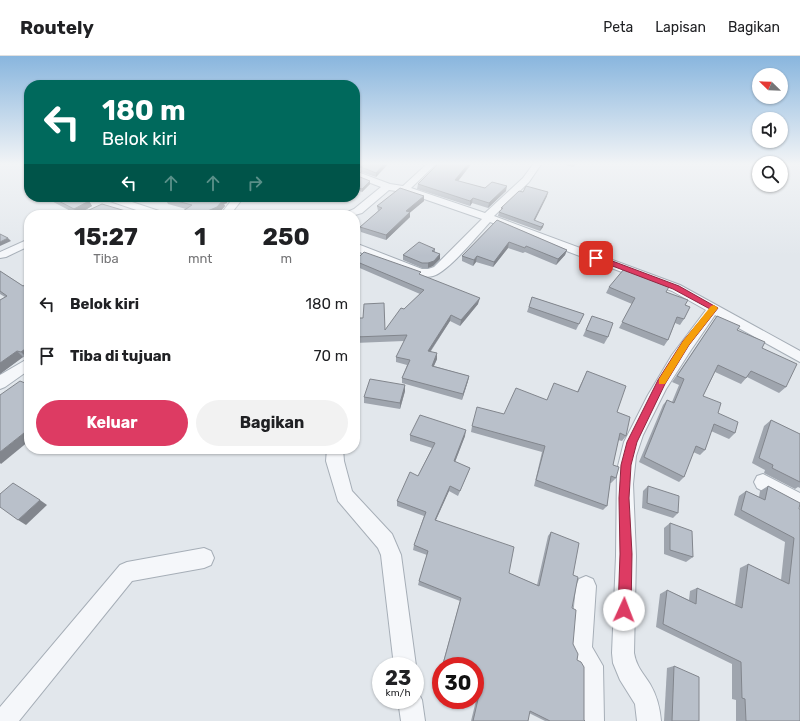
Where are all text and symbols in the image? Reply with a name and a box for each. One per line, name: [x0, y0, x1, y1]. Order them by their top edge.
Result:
text: Routely: [20, 16, 94, 39]
text: Peta: [603, 19, 633, 36]
text: Lapisan: [655, 19, 706, 36]
text: Bagikan: [728, 19, 780, 36]
north arrow: [752, 68, 788, 104]
map controls: [752, 68, 788, 192]
text: 180 m: [102, 94, 186, 127]
icon: left: [36, 96, 88, 148]
button: sound: [752, 112, 788, 148]
text: Belok kiri: [102, 128, 177, 150]
button: search: [752, 156, 788, 192]
icon: left: [118, 172, 140, 194]
icon: ahead: [160, 172, 182, 194]
icon: ahead: [202, 172, 224, 194]
icon: right: [244, 172, 266, 194]
text: 15:27: [74, 223, 138, 251]
text: 1: [194, 223, 206, 251]
text: 250: [262, 223, 310, 251]
pin: [579, 241, 613, 275]
icon: arrive: [585, 247, 607, 269]
text: Tiba: [93, 251, 119, 266]
text: mnt: [188, 251, 212, 266]
text: m: [280, 251, 292, 266]
icon: left: [36, 293, 58, 315]
text: Belok kiri: [70, 295, 139, 313]
text: 180 m: [306, 295, 348, 313]
icon: arrive: [36, 345, 58, 367]
text: Tiba di tujuan: [70, 347, 171, 365]
text: 70 m: [314, 347, 348, 365]
button: Keluar: [36, 400, 188, 446]
button: Bagikan: [196, 400, 348, 446]
position arrow: [603, 589, 645, 631]
speed limit sign: 30: [432, 657, 484, 709]
text: 23: [385, 666, 411, 690]
text: km/h: [386, 687, 410, 699]

